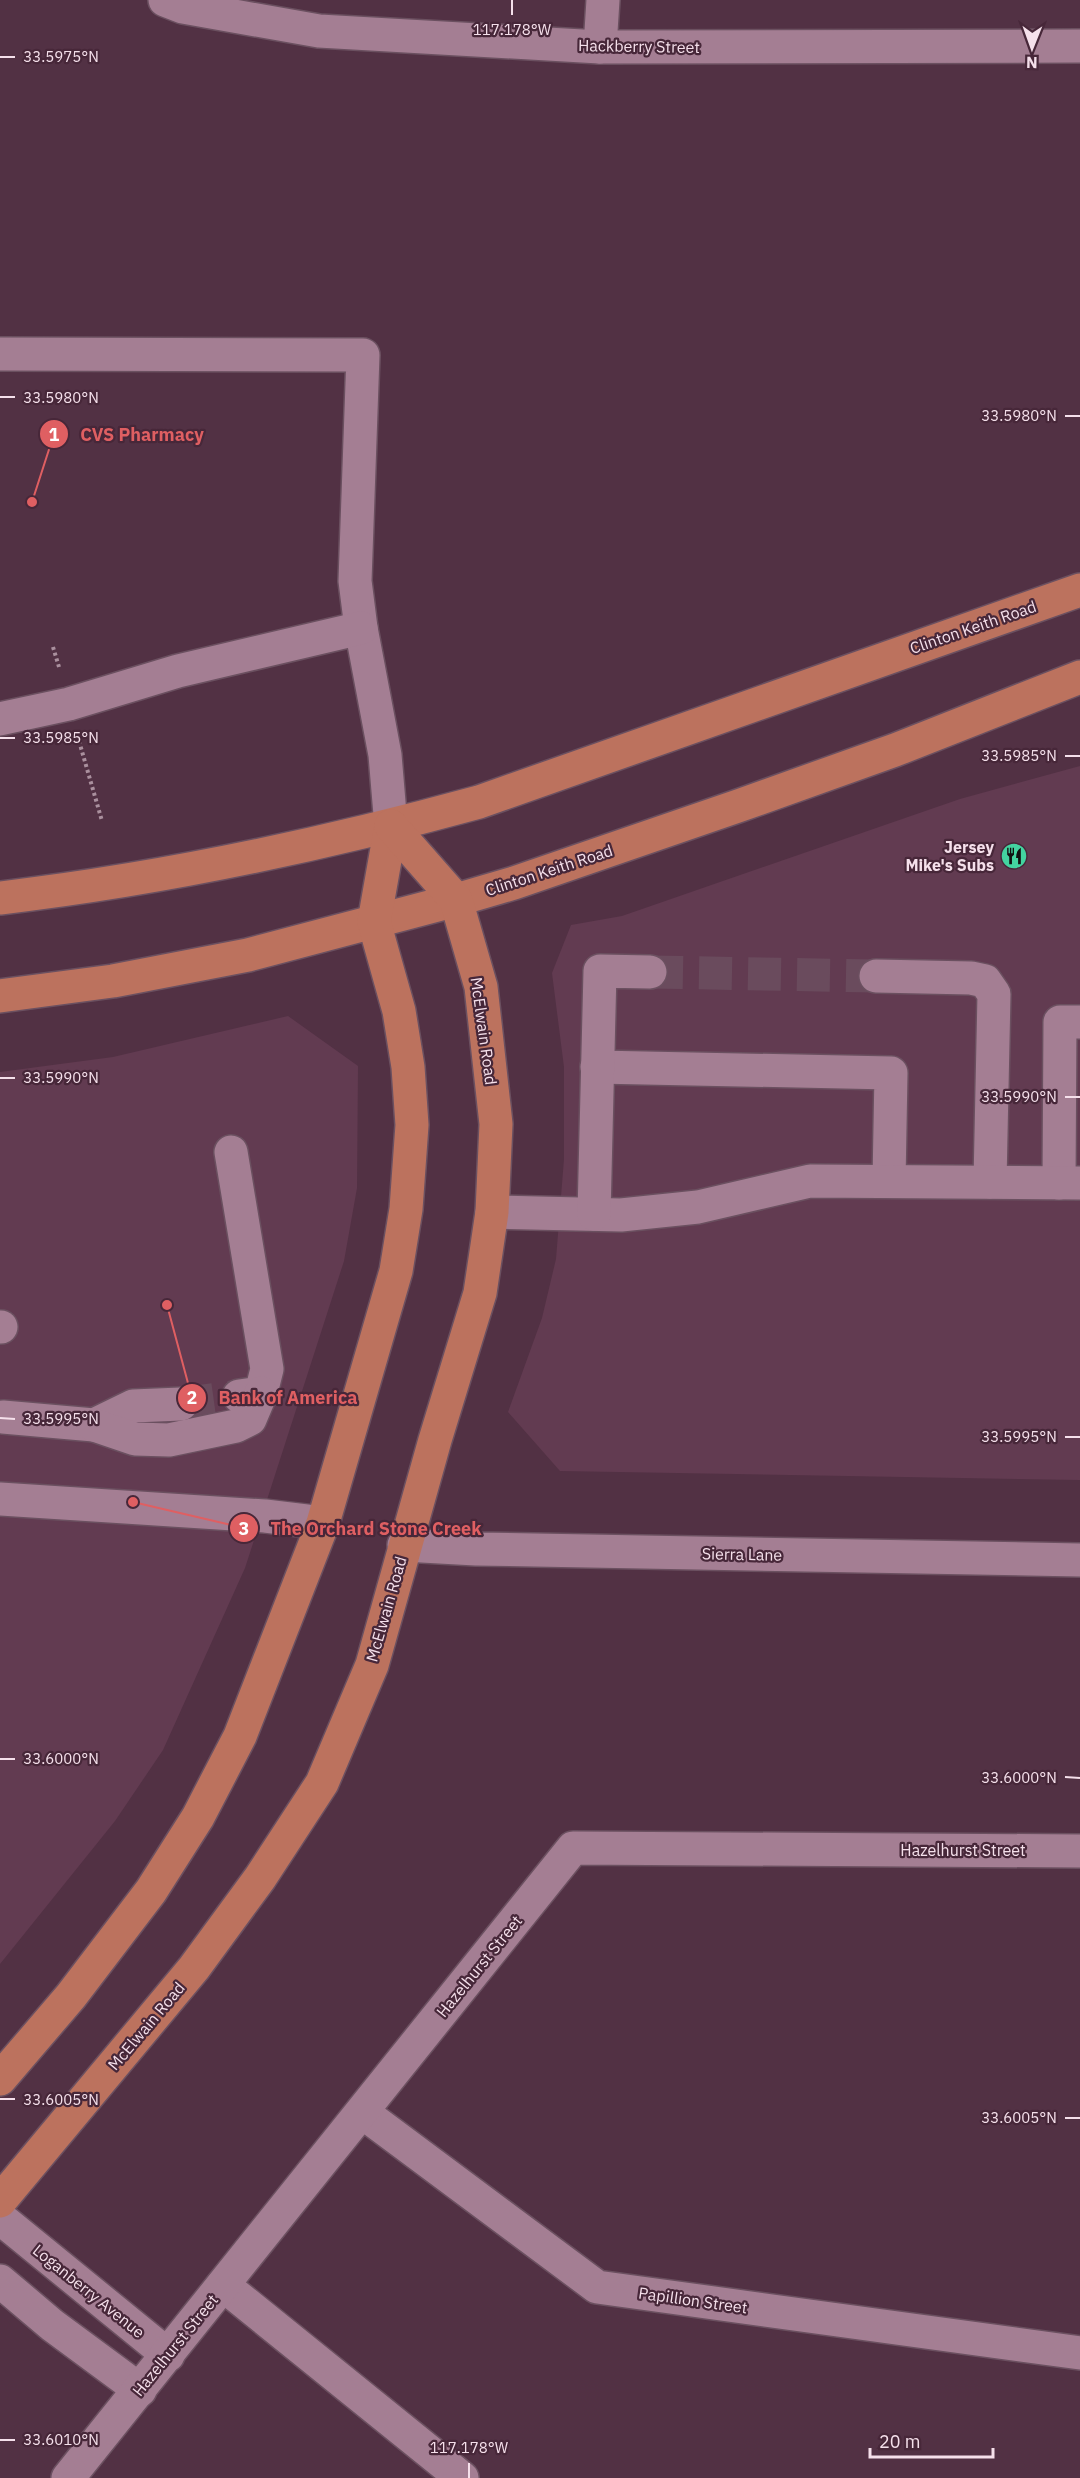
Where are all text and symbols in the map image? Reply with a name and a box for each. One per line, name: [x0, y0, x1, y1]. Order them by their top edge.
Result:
north arrow: [1002, 18, 1062, 78]
text: 117.178°W: [473, 20, 552, 39]
street label: Hackberry Street: [578, 35, 700, 57]
text: 33.5975°N: [23, 47, 99, 66]
text: N: [1026, 53, 1038, 73]
text: 33.5980°N: [23, 388, 99, 407]
text: 33.5980°N: [981, 406, 1057, 425]
callout: CVS Pharmacy: [39, 416, 216, 452]
text: 1: [49, 423, 60, 446]
text: CVS Pharmacy: [80, 423, 204, 446]
street label: Clinton Keith Road: [907, 596, 1039, 658]
text: 33.5985°N: [23, 728, 99, 747]
text: 33.5985°N: [981, 746, 1057, 765]
place label: Jersey Mike's Subs: [905, 837, 994, 875]
street label: Clinton Keith Road: [483, 840, 615, 900]
restaurant icon: Jersey Mike's Subs: [999, 841, 1029, 871]
street label: McElwain Road: [467, 976, 501, 1086]
text: 33.5990°N: [23, 1068, 99, 1087]
text: 33.5990°N: [981, 1087, 1057, 1106]
callout: Bank of America: [177, 1380, 370, 1416]
text: 2: [187, 1386, 197, 1409]
text: Bank of America: [219, 1386, 357, 1409]
text: 33.5995°N: [23, 1409, 99, 1428]
text: 33.5995°N: [981, 1427, 1057, 1446]
callout: The Orchard Stone Creek: [229, 1510, 494, 1546]
text: 3: [239, 1517, 249, 1540]
text: The Orchard Stone Creek: [270, 1517, 482, 1540]
street label: Sierra Lane: [702, 1543, 783, 1565]
street label: McElwain Road: [361, 1554, 411, 1664]
text: 33.6000°N: [23, 1749, 99, 1768]
text: 33.6000°N: [981, 1768, 1057, 1787]
street label: Hazelhurst Street: [900, 1840, 1026, 1860]
street label: Hazelhurst Street: [432, 1911, 526, 2021]
street label: McElwain Road: [103, 1978, 189, 2074]
text: 33.6005°N: [23, 2090, 99, 2109]
text: 33.6005°N: [981, 2108, 1057, 2127]
street label: Loganberry Avenue: [29, 2240, 149, 2342]
street label: Papillion Street: [637, 2282, 749, 2318]
street label: Hazelhurst Street: [128, 2290, 222, 2400]
scale bar: [870, 2421, 993, 2459]
text: 33.6010°N: [23, 2430, 99, 2449]
text: 20 m: [879, 2430, 921, 2453]
text: 117.178°W: [430, 2438, 509, 2457]

